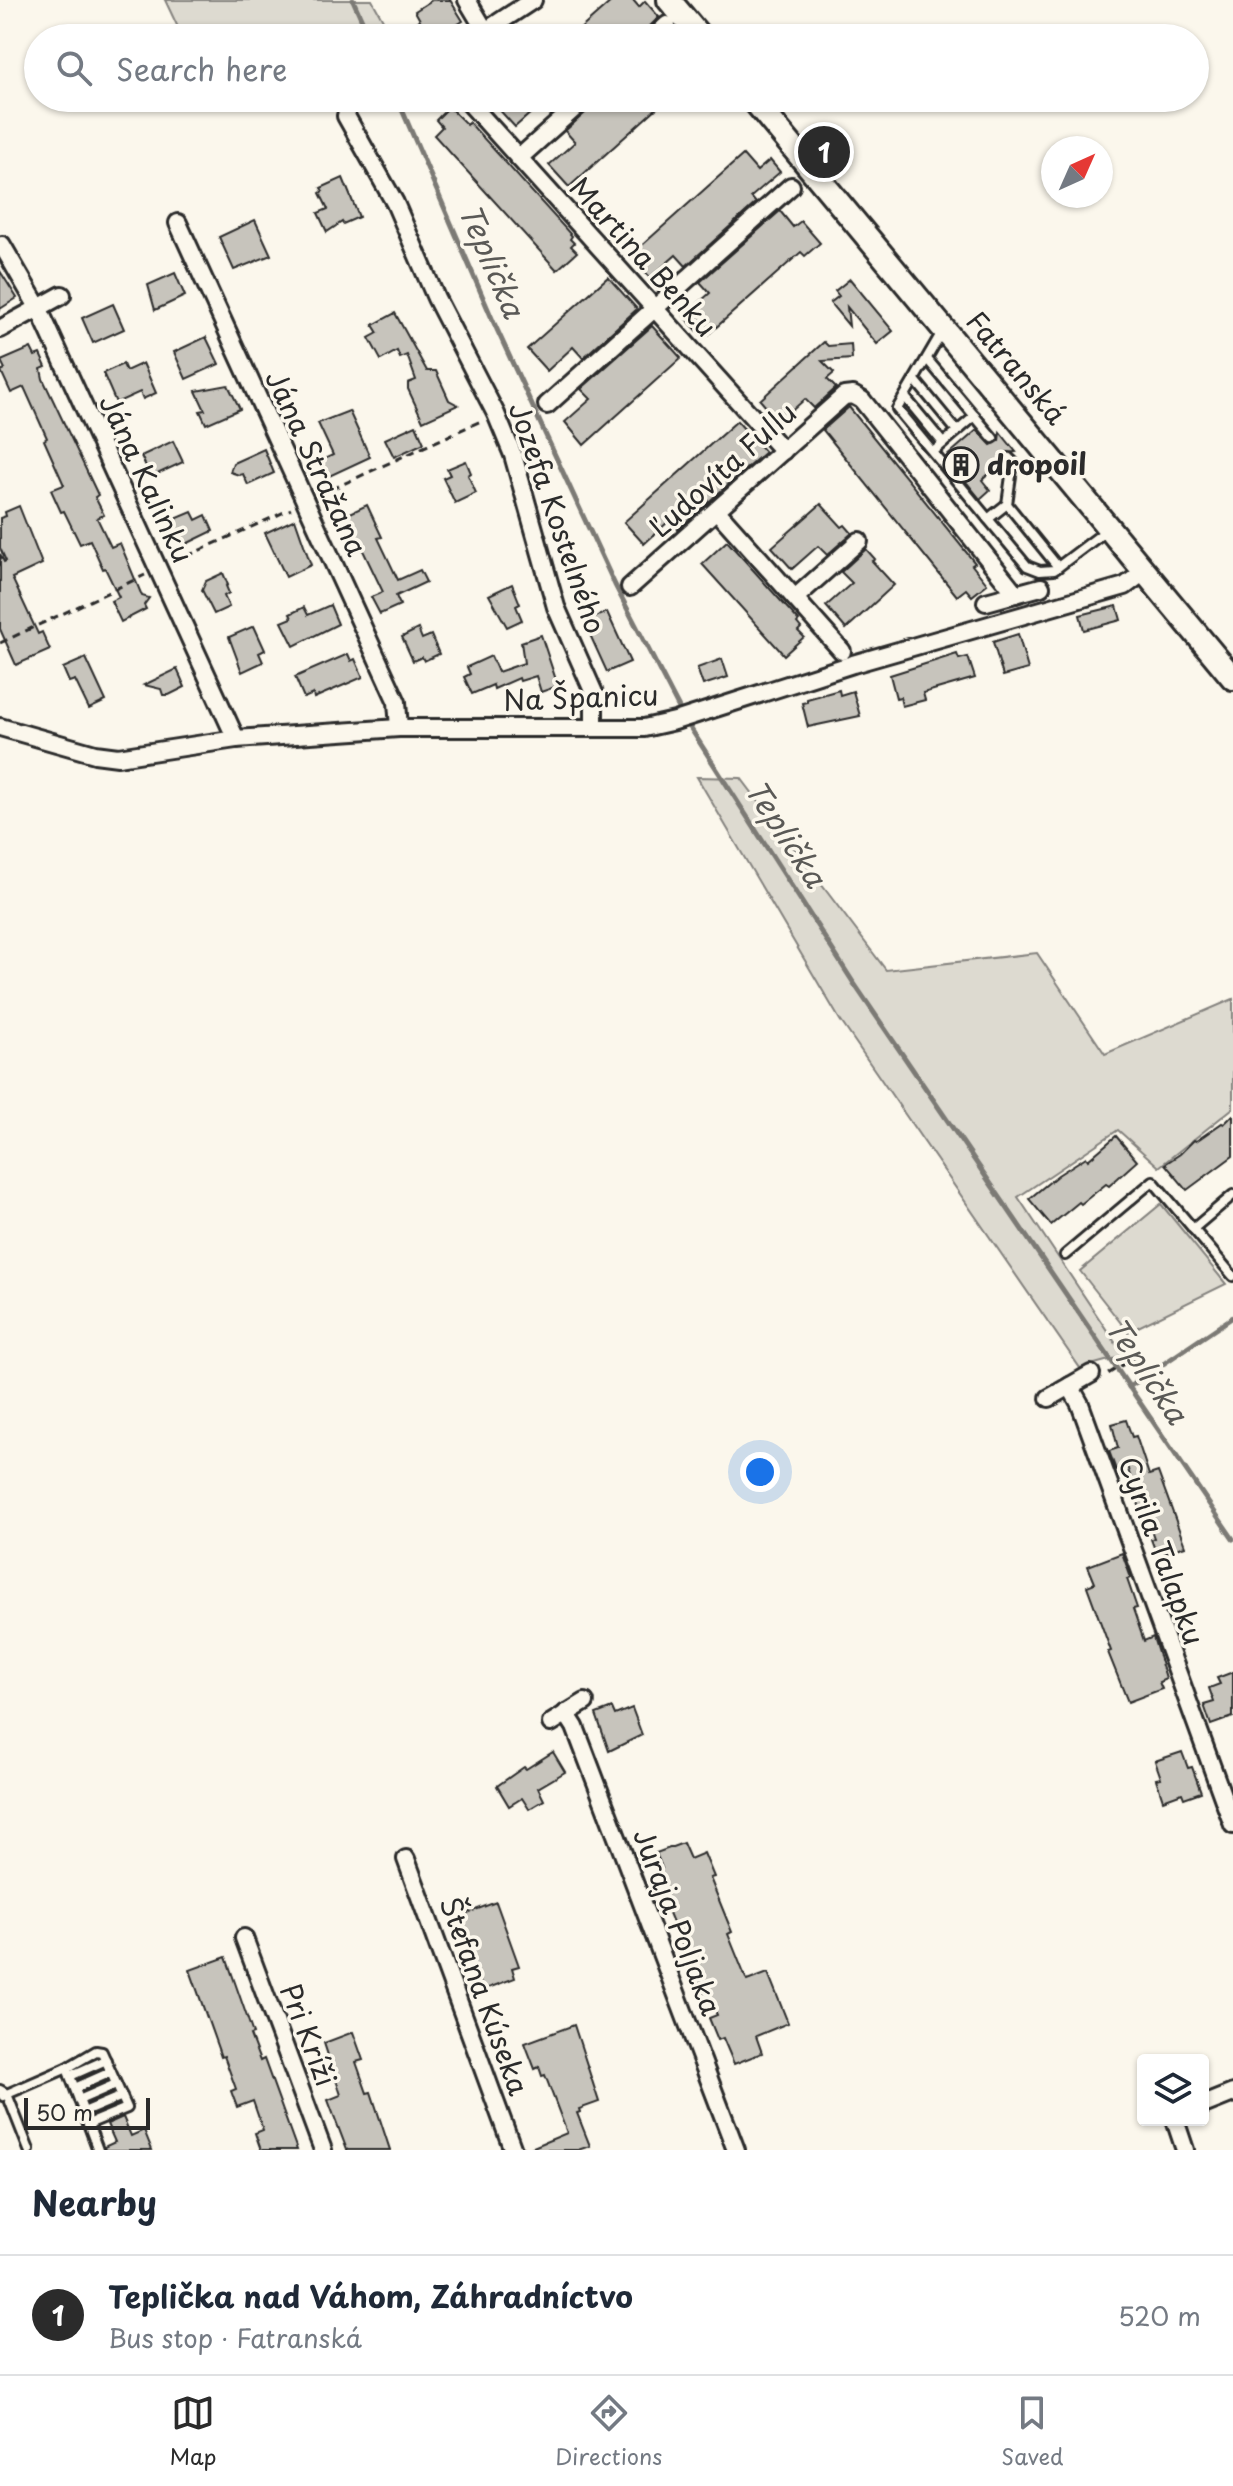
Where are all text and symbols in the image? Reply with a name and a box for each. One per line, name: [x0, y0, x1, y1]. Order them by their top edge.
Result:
search box: [24, 24, 1209, 112]
icon: search: [52, 46, 96, 90]
text: Search here: [116, 46, 288, 91]
pin: 1: [798, 122, 850, 182]
north arrow: [1041, 136, 1113, 208]
street label: Martina Benku: [560, 166, 728, 346]
water label: Teplička: [449, 196, 538, 325]
street label: Fatranská: [957, 301, 1078, 434]
street label: Jána Stražana: [256, 362, 379, 562]
street label: Jána Kalinku: [89, 387, 205, 570]
street label: Ľudovíta Fullu: [639, 391, 805, 547]
street label: Jozefa Kostelného: [499, 396, 618, 639]
place label: dropoil: [987, 442, 1087, 485]
building icon: dropoil: [942, 446, 980, 484]
street label: Na Španicu: [503, 672, 659, 721]
water label: Teplička: [736, 770, 839, 896]
water label: Teplička: [1096, 1307, 1201, 1433]
street label: Cyrila Talapku: [1108, 1450, 1217, 1651]
your location: [740, 1452, 780, 1492]
street label: Juraja Poljaka: [623, 1822, 734, 2022]
street label: Štefana Kúseka: [430, 1890, 542, 2101]
street label: Pri Kríži: [270, 1977, 349, 2092]
map controls: [1137, 2054, 1209, 2126]
button: layers: [1137, 2054, 1209, 2126]
scale bar: [24, 2094, 150, 2130]
text: 50 m: [36, 2095, 93, 2128]
text: Nearby: [32, 2176, 157, 2228]
text: Teplička nad Váhom, Záhradníctvo: [108, 2273, 633, 2318]
text: 1: [52, 2296, 64, 2335]
text: 520 m: [1118, 2296, 1201, 2335]
text: Bus stop · Fatranská: [108, 2318, 362, 2357]
tab: Map: [169, 2391, 216, 2472]
tab: Directions: [555, 2391, 662, 2472]
tab: Saved: [1001, 2391, 1064, 2472]

